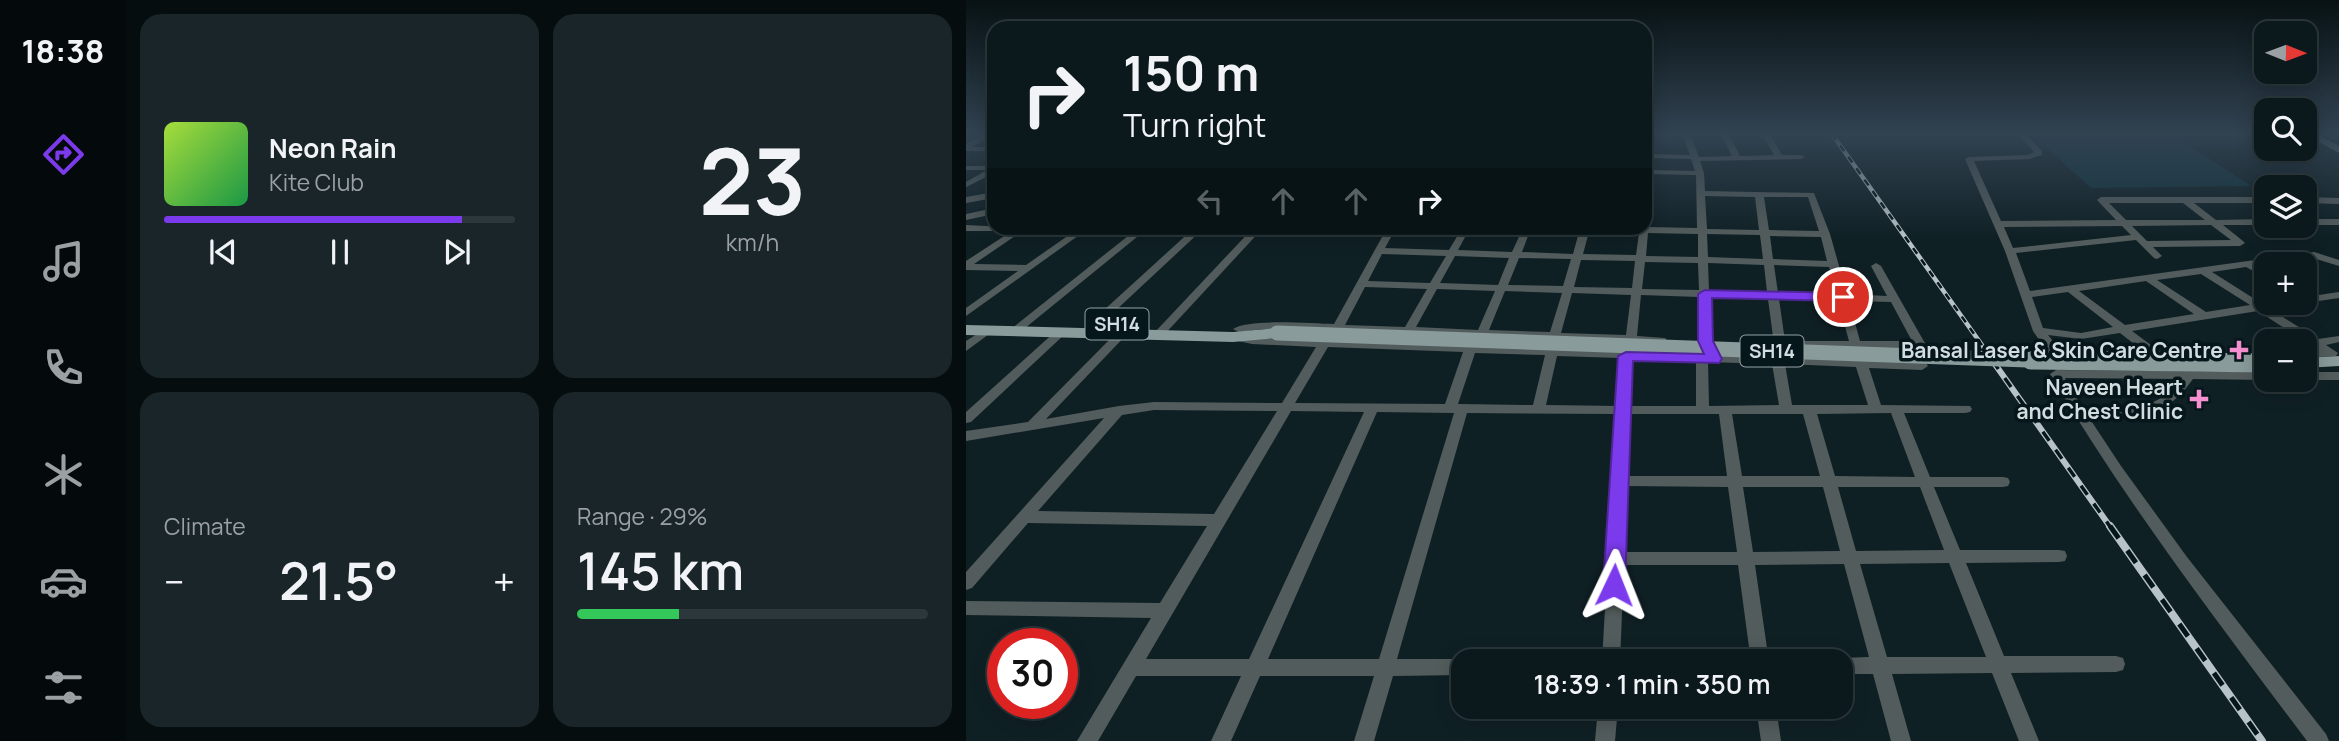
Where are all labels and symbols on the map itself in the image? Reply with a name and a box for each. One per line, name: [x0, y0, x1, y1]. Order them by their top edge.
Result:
north arrow: [2254, 21, 2317, 84]
pin: [1813, 267, 1873, 327]
road number: SH14: [1086, 308, 1148, 340]
road number: SH14: [1740, 336, 1804, 366]
place label: Bansal Laser & Skin Care Centre: [1901, 336, 2223, 364]
marker: Bansal Laser & Skin Care Centre: [2229, 340, 2249, 360]
place label: Naveen Heart and Chest Clinic: [2016, 373, 2183, 425]
marker: Naveen Heart and Chest Clinic: [2189, 389, 2209, 409]
position arrow: [1577, 548, 1651, 622]
speed limit sign: 30: [987, 628, 1078, 719]

